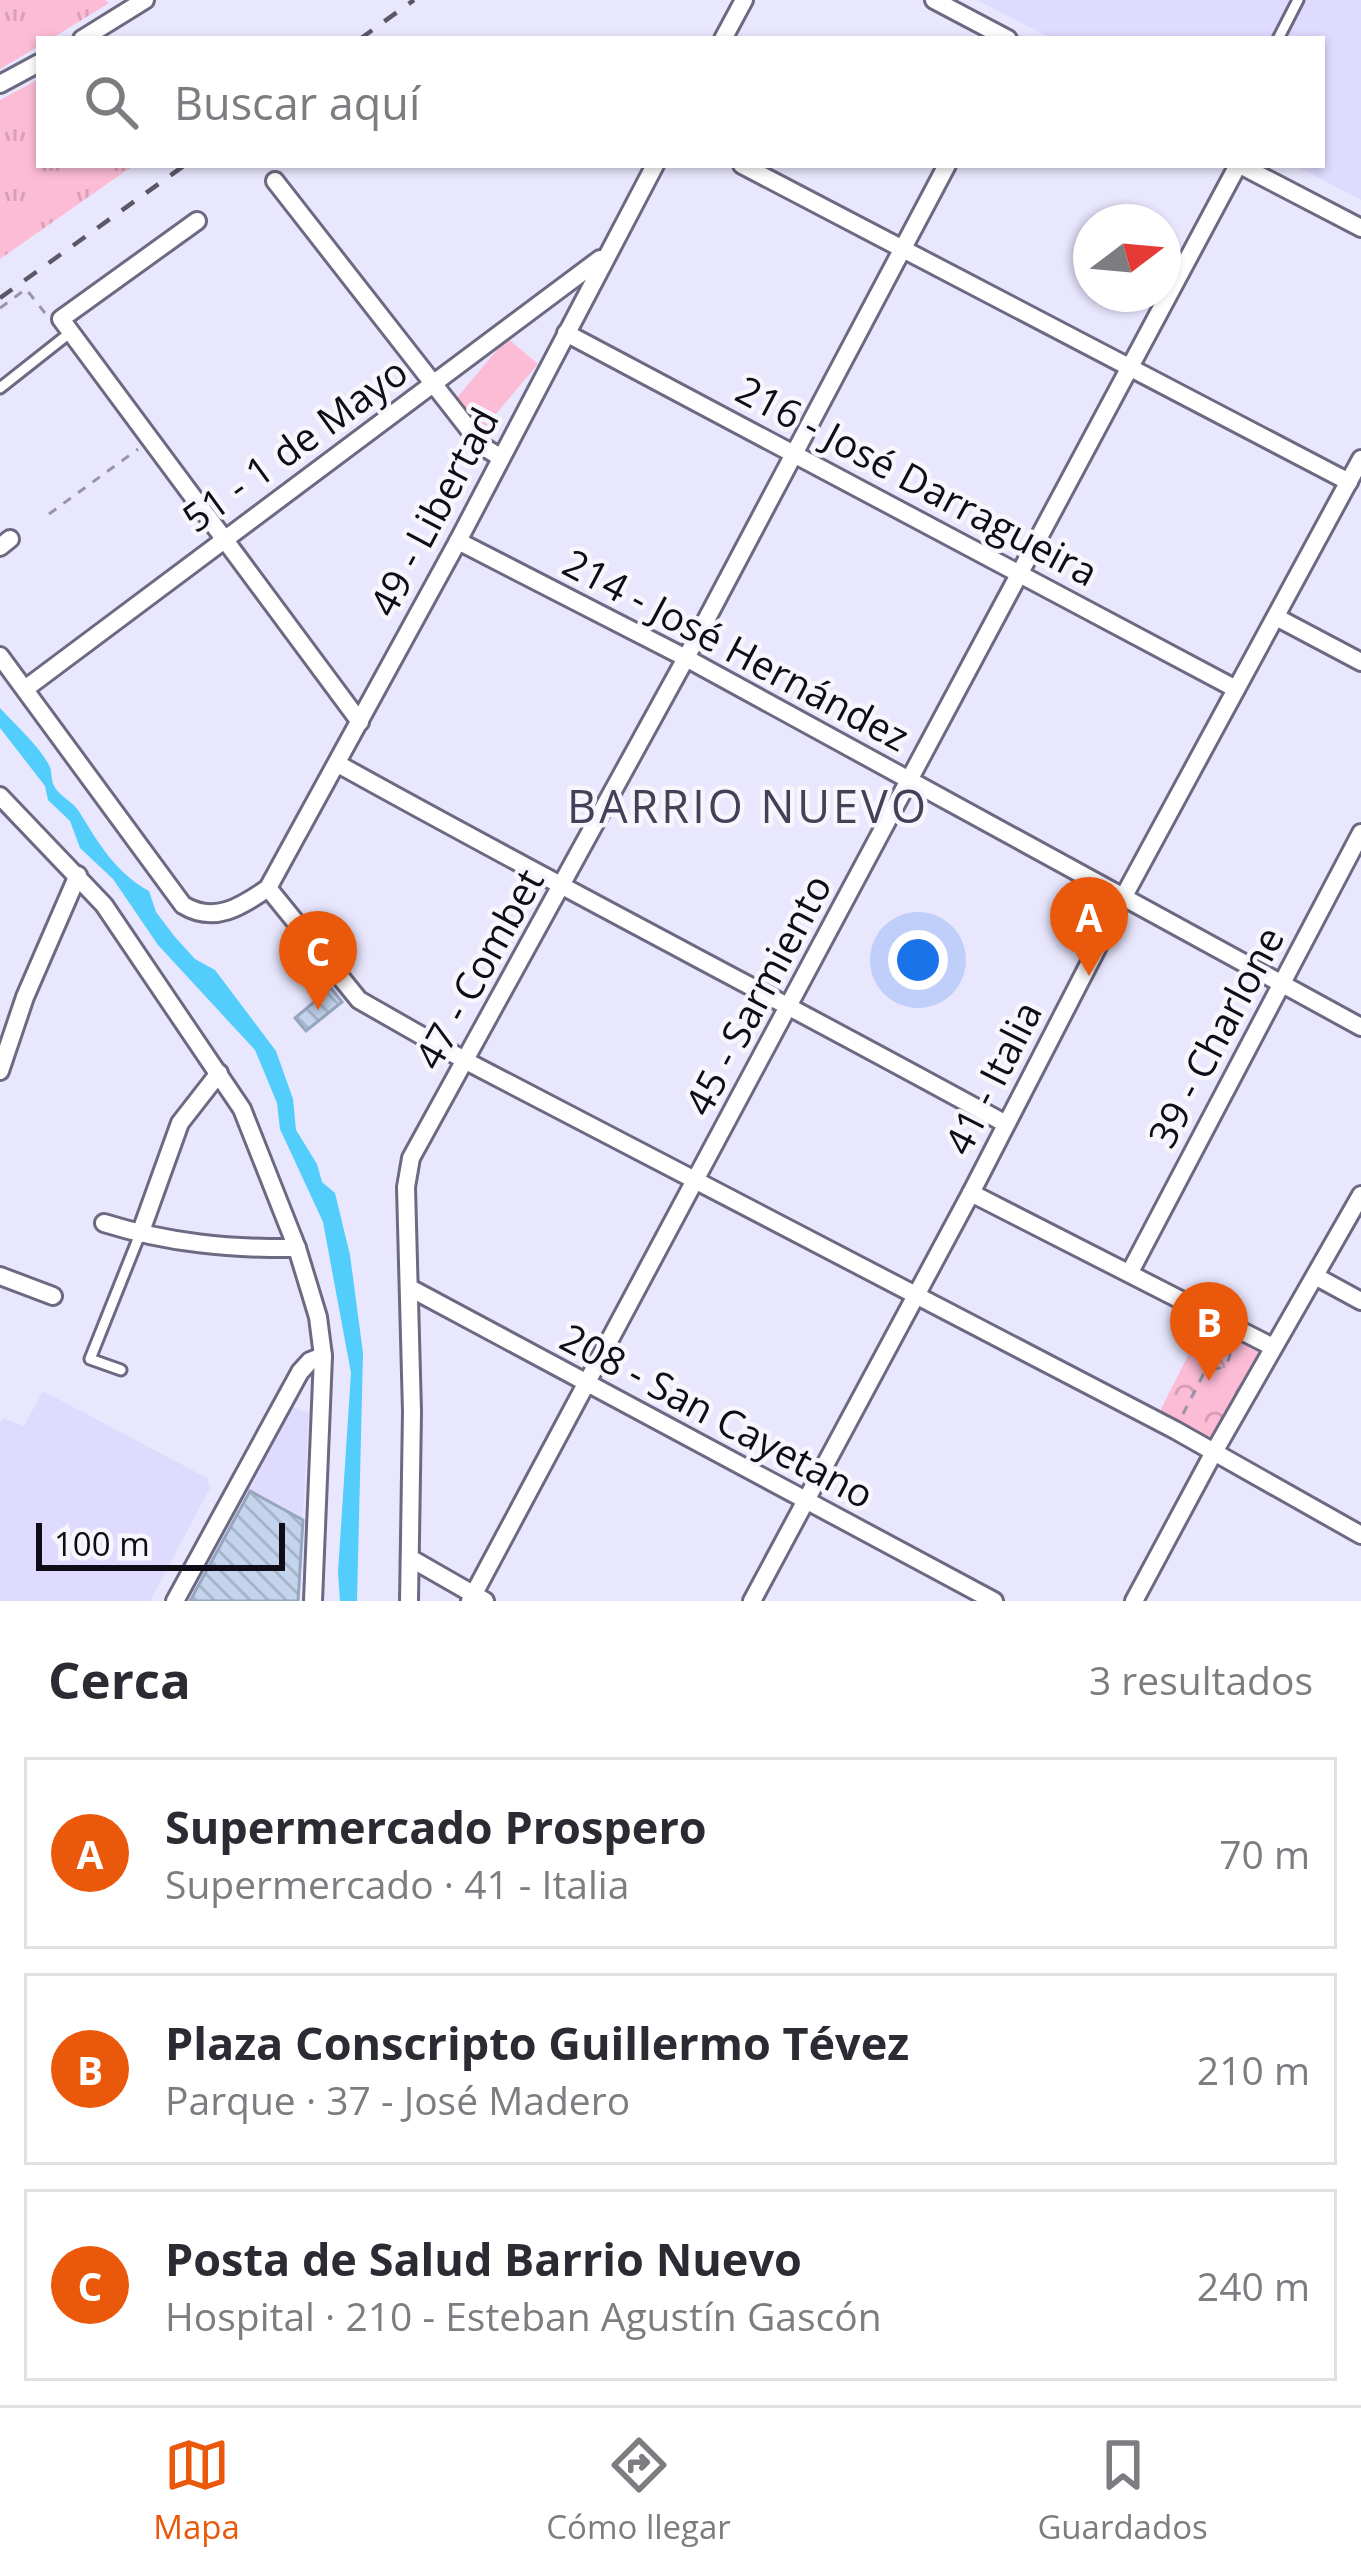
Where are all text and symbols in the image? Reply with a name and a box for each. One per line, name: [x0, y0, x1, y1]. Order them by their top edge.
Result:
search box: [36, 36, 1325, 168]
icon: search: [78, 69, 144, 135]
text: Buscar aquí: [174, 72, 420, 133]
north arrow: [1073, 204, 1181, 312]
street label: 51 - 1 de Mayo: [171, 344, 417, 543]
street label: 216 - José Darragueira: [728, 362, 1108, 597]
street label: 49 - Libertad: [356, 398, 510, 625]
street label: 214 - José Hernández: [555, 535, 919, 762]
district label: BARRIO NUEVO: [567, 775, 929, 836]
street label: 47 - Combet: [401, 859, 554, 1078]
street label: 45 - Sarmiento: [671, 865, 842, 1124]
pin: A: [1050, 877, 1128, 976]
pin: C: [279, 911, 357, 1010]
street label: 39 - Charlone: [1134, 917, 1295, 1156]
your location: [888, 930, 948, 990]
street label: 41 - Italia: [931, 992, 1053, 1163]
pin: B: [1170, 1282, 1248, 1381]
street label: 208 - San Cayetano: [552, 1310, 884, 1520]
scale bar: [36, 1517, 285, 1570]
text: 100 m: [54, 1521, 150, 1566]
text: Cerca: [48, 1644, 191, 1714]
text: 3 resultados: [1089, 1653, 1313, 1706]
text: Supermercado Prospero: [165, 1796, 707, 1857]
text: A: [77, 1827, 103, 1880]
text: 70 m: [1219, 1827, 1310, 1880]
text: Supermercado · 41 - Italia: [165, 1857, 629, 1910]
text: Plaza Conscripto Guillermo Tévez: [165, 2012, 909, 2073]
text: B: [77, 2043, 103, 2096]
text: 210 m: [1197, 2043, 1310, 2096]
text: Parque · 37 - José Madero: [165, 2073, 630, 2126]
text: Posta de Salud Barrio Nuevo: [165, 2228, 802, 2289]
text: C: [78, 2259, 102, 2312]
text: 240 m: [1197, 2259, 1310, 2312]
text: Hospital · 210 - Esteban Agustín Gascón: [165, 2289, 882, 2342]
tab: Mapa: [153, 2432, 240, 2549]
tab: Cómo llegar: [546, 2432, 731, 2549]
tab: Guardados: [1037, 2432, 1208, 2549]

